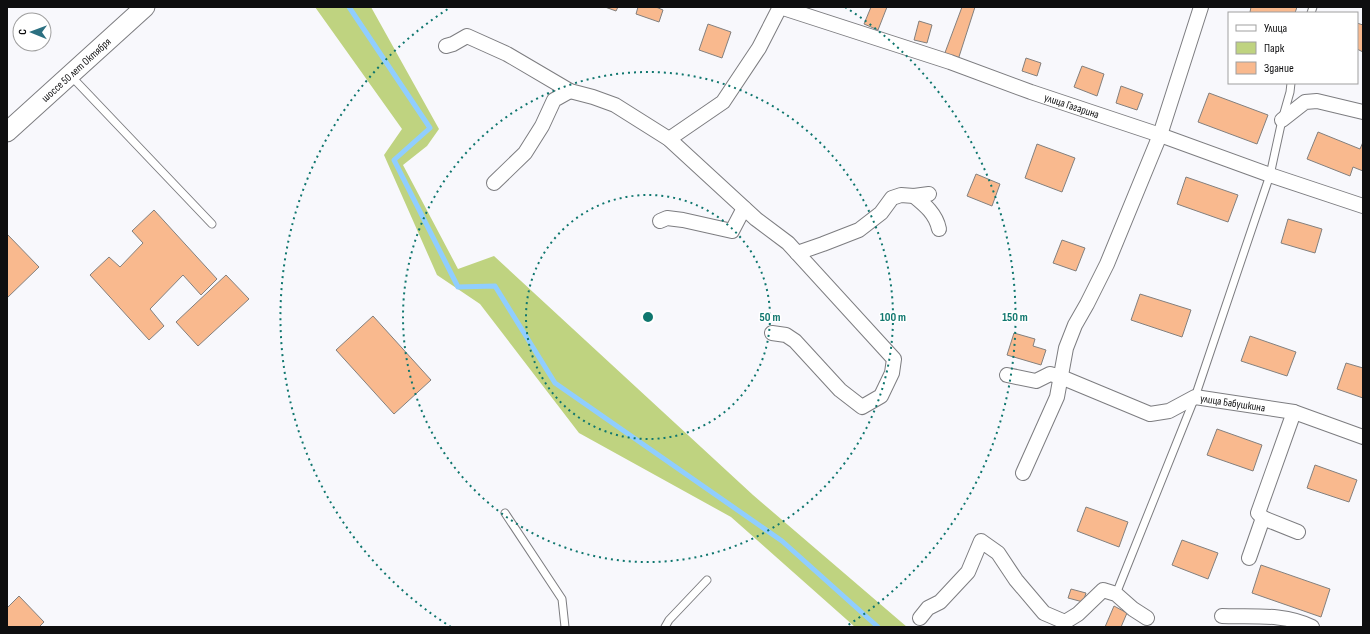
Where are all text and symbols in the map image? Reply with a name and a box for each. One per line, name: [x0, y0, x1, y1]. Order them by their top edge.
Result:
north arrow: [12, 12, 52, 52]
legend: [1228, 12, 1358, 84]
text: Улица: [1264, 21, 1288, 36]
text: С: [16, 29, 29, 35]
street label: шоссе 50 лет Октября: [39, 35, 113, 104]
text: Парк: [1264, 41, 1285, 56]
text: Здание: [1264, 61, 1294, 76]
street label: улица Гагарина: [1043, 90, 1101, 121]
centre of rings: [641, 310, 655, 324]
text: 50 m: [760, 310, 780, 325]
text: 100 m: [880, 310, 906, 325]
text: 150 m: [1002, 310, 1028, 325]
street label: улица Бабушкина: [1199, 391, 1266, 414]

